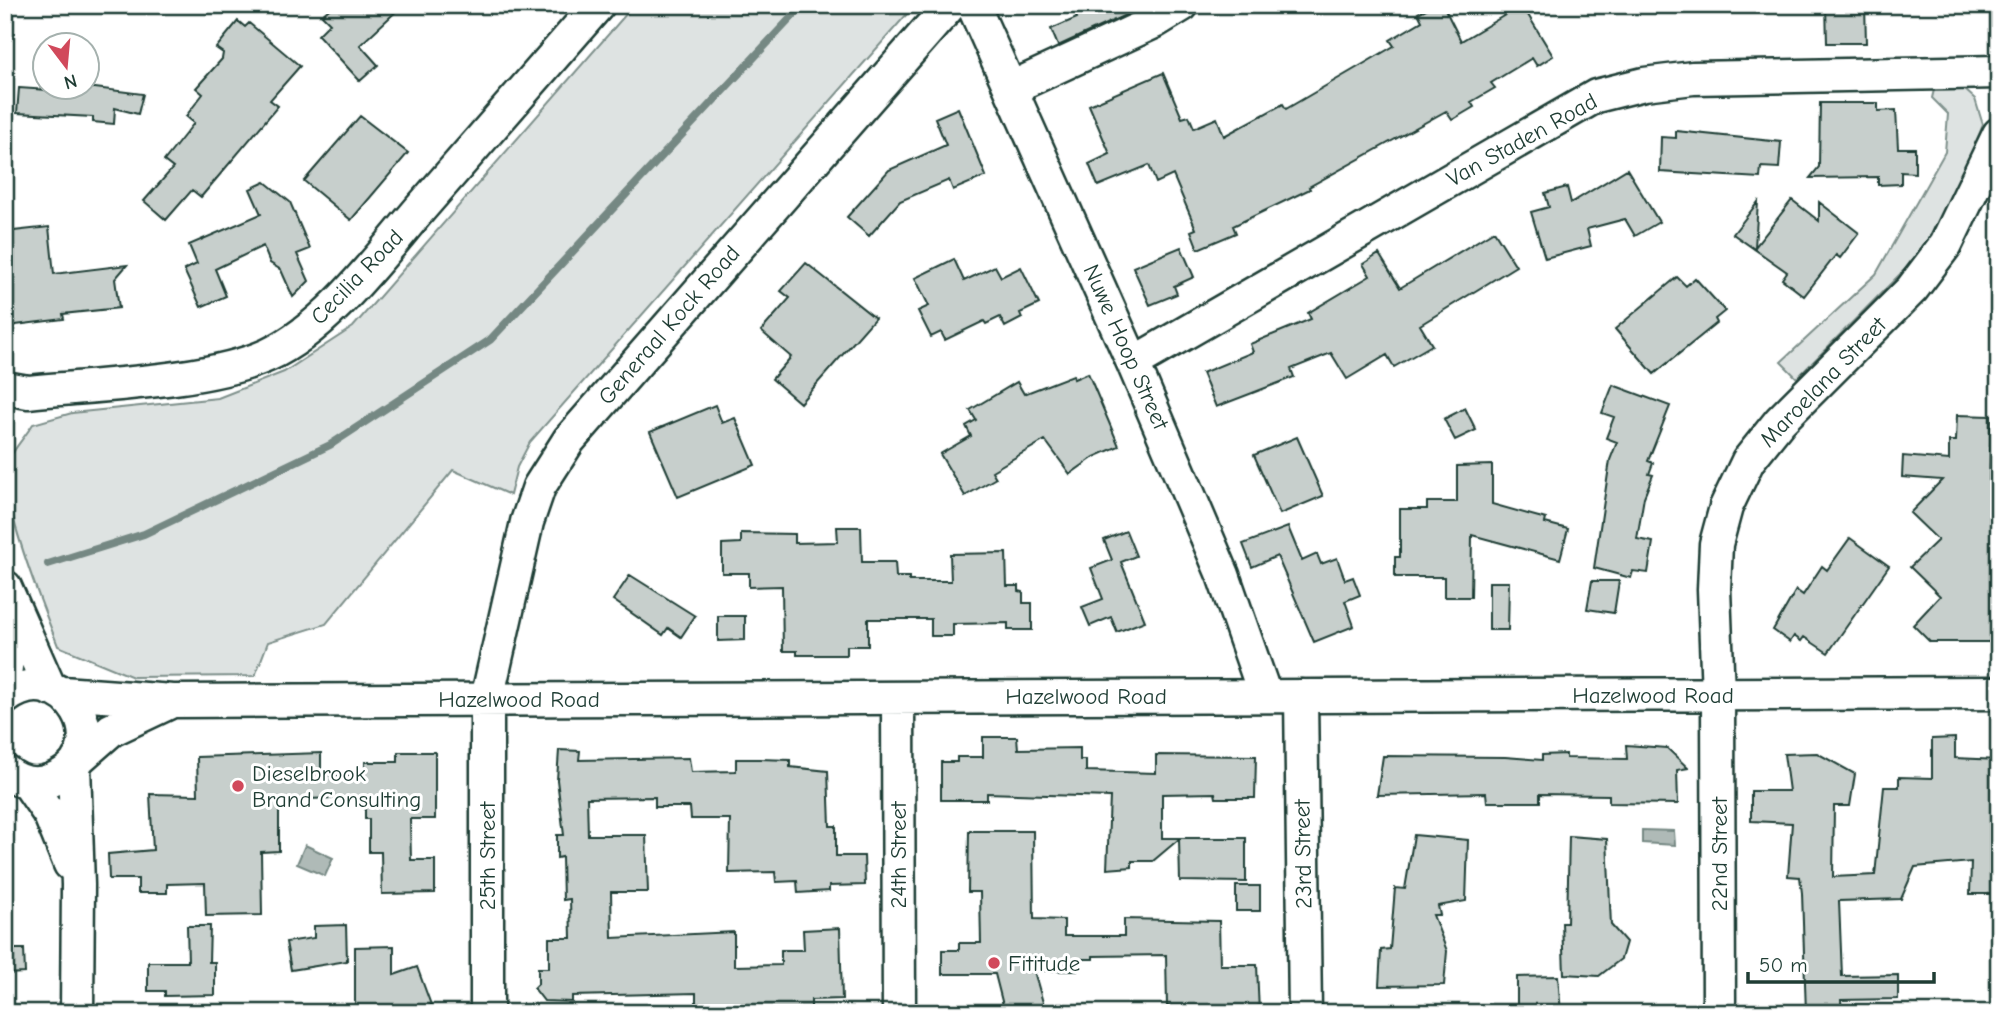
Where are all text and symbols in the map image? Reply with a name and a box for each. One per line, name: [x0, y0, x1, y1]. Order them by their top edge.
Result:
north arrow: [32, 32, 102, 102]
text: N: [61, 69, 79, 94]
street label: Van Staden Road: [1442, 88, 1602, 192]
street label: Cecilia Road: [305, 224, 409, 330]
street label: Generaal Kock Road: [593, 240, 745, 410]
street label: Nuwe Hoop Street: [1077, 260, 1175, 435]
street label: Maroelana Street: [1754, 310, 1893, 453]
street label: Hazelwood Road: [1572, 682, 1734, 709]
street label: Hazelwood Road: [1005, 683, 1167, 710]
street label: Hazelwood Road: [438, 686, 600, 713]
place label: Dieselbrook Brand Consulting: [252, 760, 422, 813]
marker: Dieselbrook Brand Consulting: [230, 778, 246, 794]
street label: 22nd Street: [1706, 795, 1733, 911]
street label: 23rd Street: [1289, 798, 1317, 909]
street label: 25th Street: [474, 800, 501, 910]
street label: 24th Street: [885, 800, 912, 909]
scale bar: [1748, 941, 1934, 985]
place label: Fititude: [1008, 950, 1080, 977]
text: 50 m: [1759, 953, 1808, 977]
marker: Fititude: [986, 955, 1002, 971]

